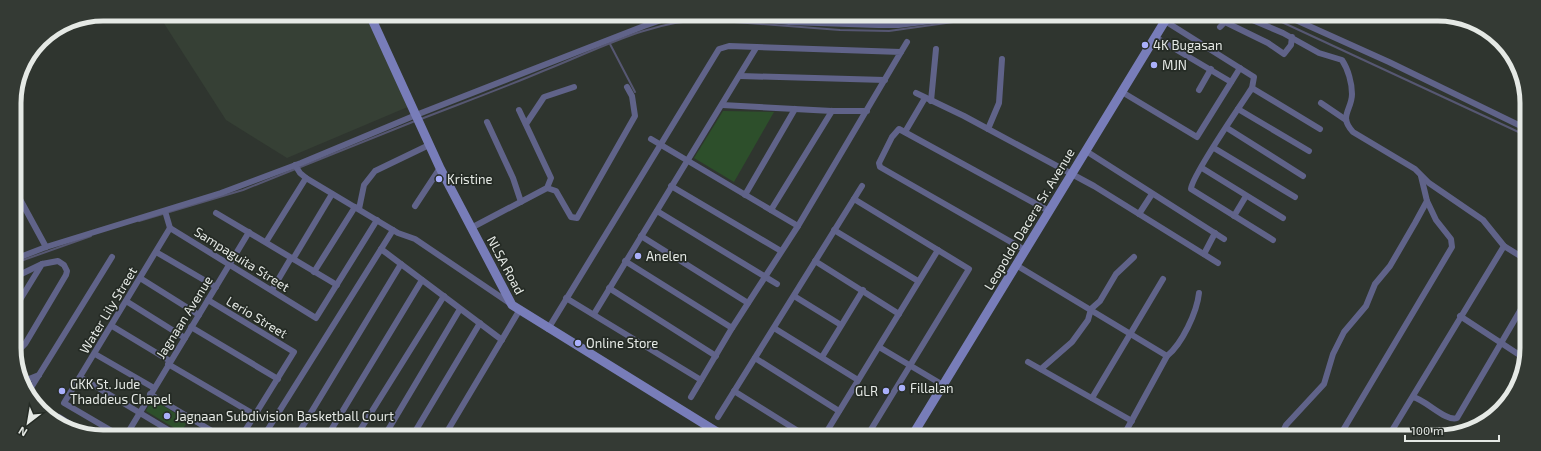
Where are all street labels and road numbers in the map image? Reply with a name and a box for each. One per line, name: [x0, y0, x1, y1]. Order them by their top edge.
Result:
street label: Leopoldo Dacera Sr. Avenue: [980, 145, 1078, 293]
street label: Sampaguita Street: [191, 223, 293, 295]
street label: NLSA Road: [484, 233, 528, 297]
street label: Water Lily Street: [76, 264, 140, 356]
street label: Jagnaan Avenue: [152, 273, 216, 361]
street label: Lerio Street: [224, 293, 291, 342]

